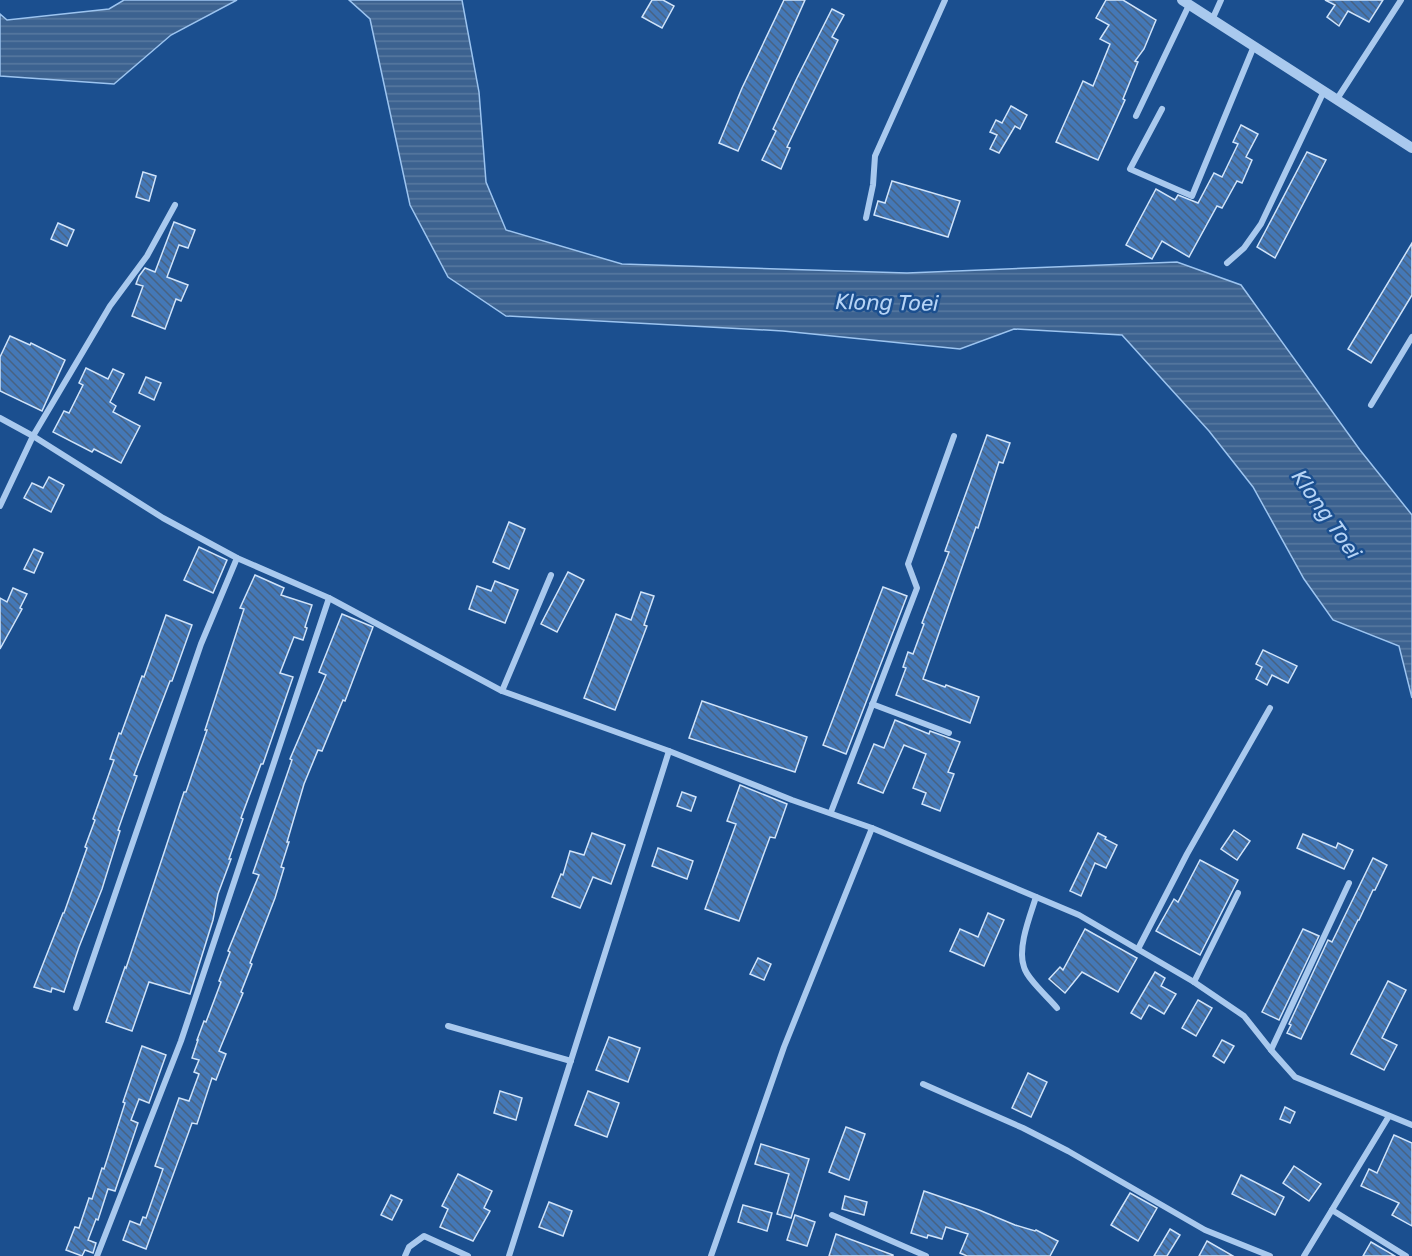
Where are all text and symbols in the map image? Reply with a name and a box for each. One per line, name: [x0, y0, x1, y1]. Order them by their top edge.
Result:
water label: Klong Toei: [835, 288, 939, 317]
water label: Klong Toei: [1286, 464, 1368, 565]

